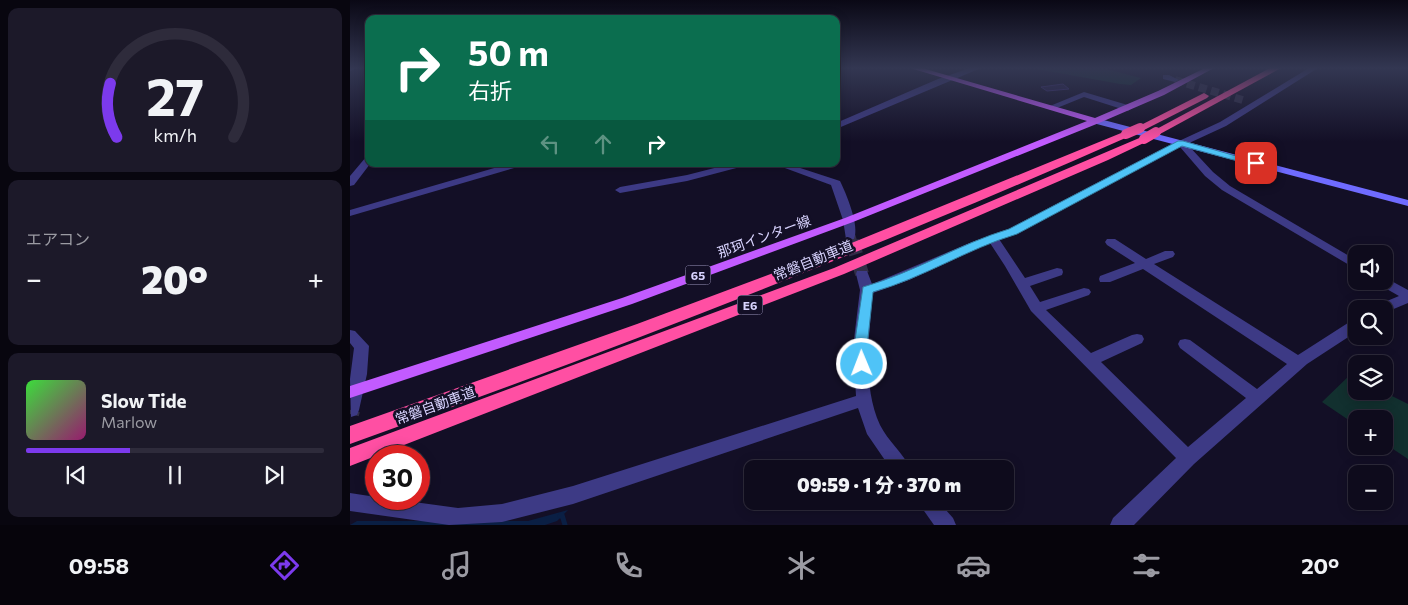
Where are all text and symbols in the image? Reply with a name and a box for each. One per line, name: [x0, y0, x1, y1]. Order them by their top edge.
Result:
text: 50 m: [468, 30, 549, 73]
icon: right: [385, 35, 450, 100]
text: 27: [146, 63, 204, 127]
text: 右折: [468, 77, 512, 104]
text: km/h: [153, 124, 197, 146]
icon: left: [536, 130, 564, 158]
icon: ahead: [589, 130, 617, 158]
icon: right: [642, 130, 670, 158]
pin: [1235, 142, 1277, 184]
icon: arrive: [1242, 149, 1270, 177]
street label: 那珂インター線: [715, 211, 813, 261]
text: エアコン: [26, 229, 90, 248]
street label: 常磐自動車道: [771, 236, 855, 284]
map controls: [1348, 245, 1393, 510]
button: sound: [1348, 245, 1393, 290]
text: 20°: [141, 255, 208, 302]
text: −: [26, 261, 42, 295]
text: +: [308, 261, 324, 295]
road number: 65: [686, 266, 710, 284]
road number: E6: [738, 296, 762, 314]
button: search: [1348, 300, 1393, 345]
position arrow: [835, 337, 887, 389]
button: layers: [1348, 355, 1393, 400]
street label: 常磐自動車道: [393, 383, 477, 427]
text: Slow Tide: [101, 389, 187, 412]
button: +: [1348, 410, 1393, 455]
text: Marlow: [101, 412, 157, 431]
speed limit sign: 30: [365, 445, 430, 510]
icon: previous: [62, 461, 90, 489]
icon: pause: [161, 461, 189, 489]
icon: next: [260, 461, 288, 489]
button: −: [1348, 465, 1393, 510]
text: 09:59 · 1 分 · 370 m: [797, 473, 961, 496]
icon: directions: [267, 548, 302, 583]
icon: music: [439, 548, 474, 583]
icon: phone: [611, 548, 646, 583]
icon: climate: [784, 548, 819, 583]
icon: car: [956, 548, 991, 583]
icon: filters: [1129, 548, 1164, 583]
text: 09:58: [69, 552, 129, 579]
text: 20°: [1301, 552, 1339, 579]

